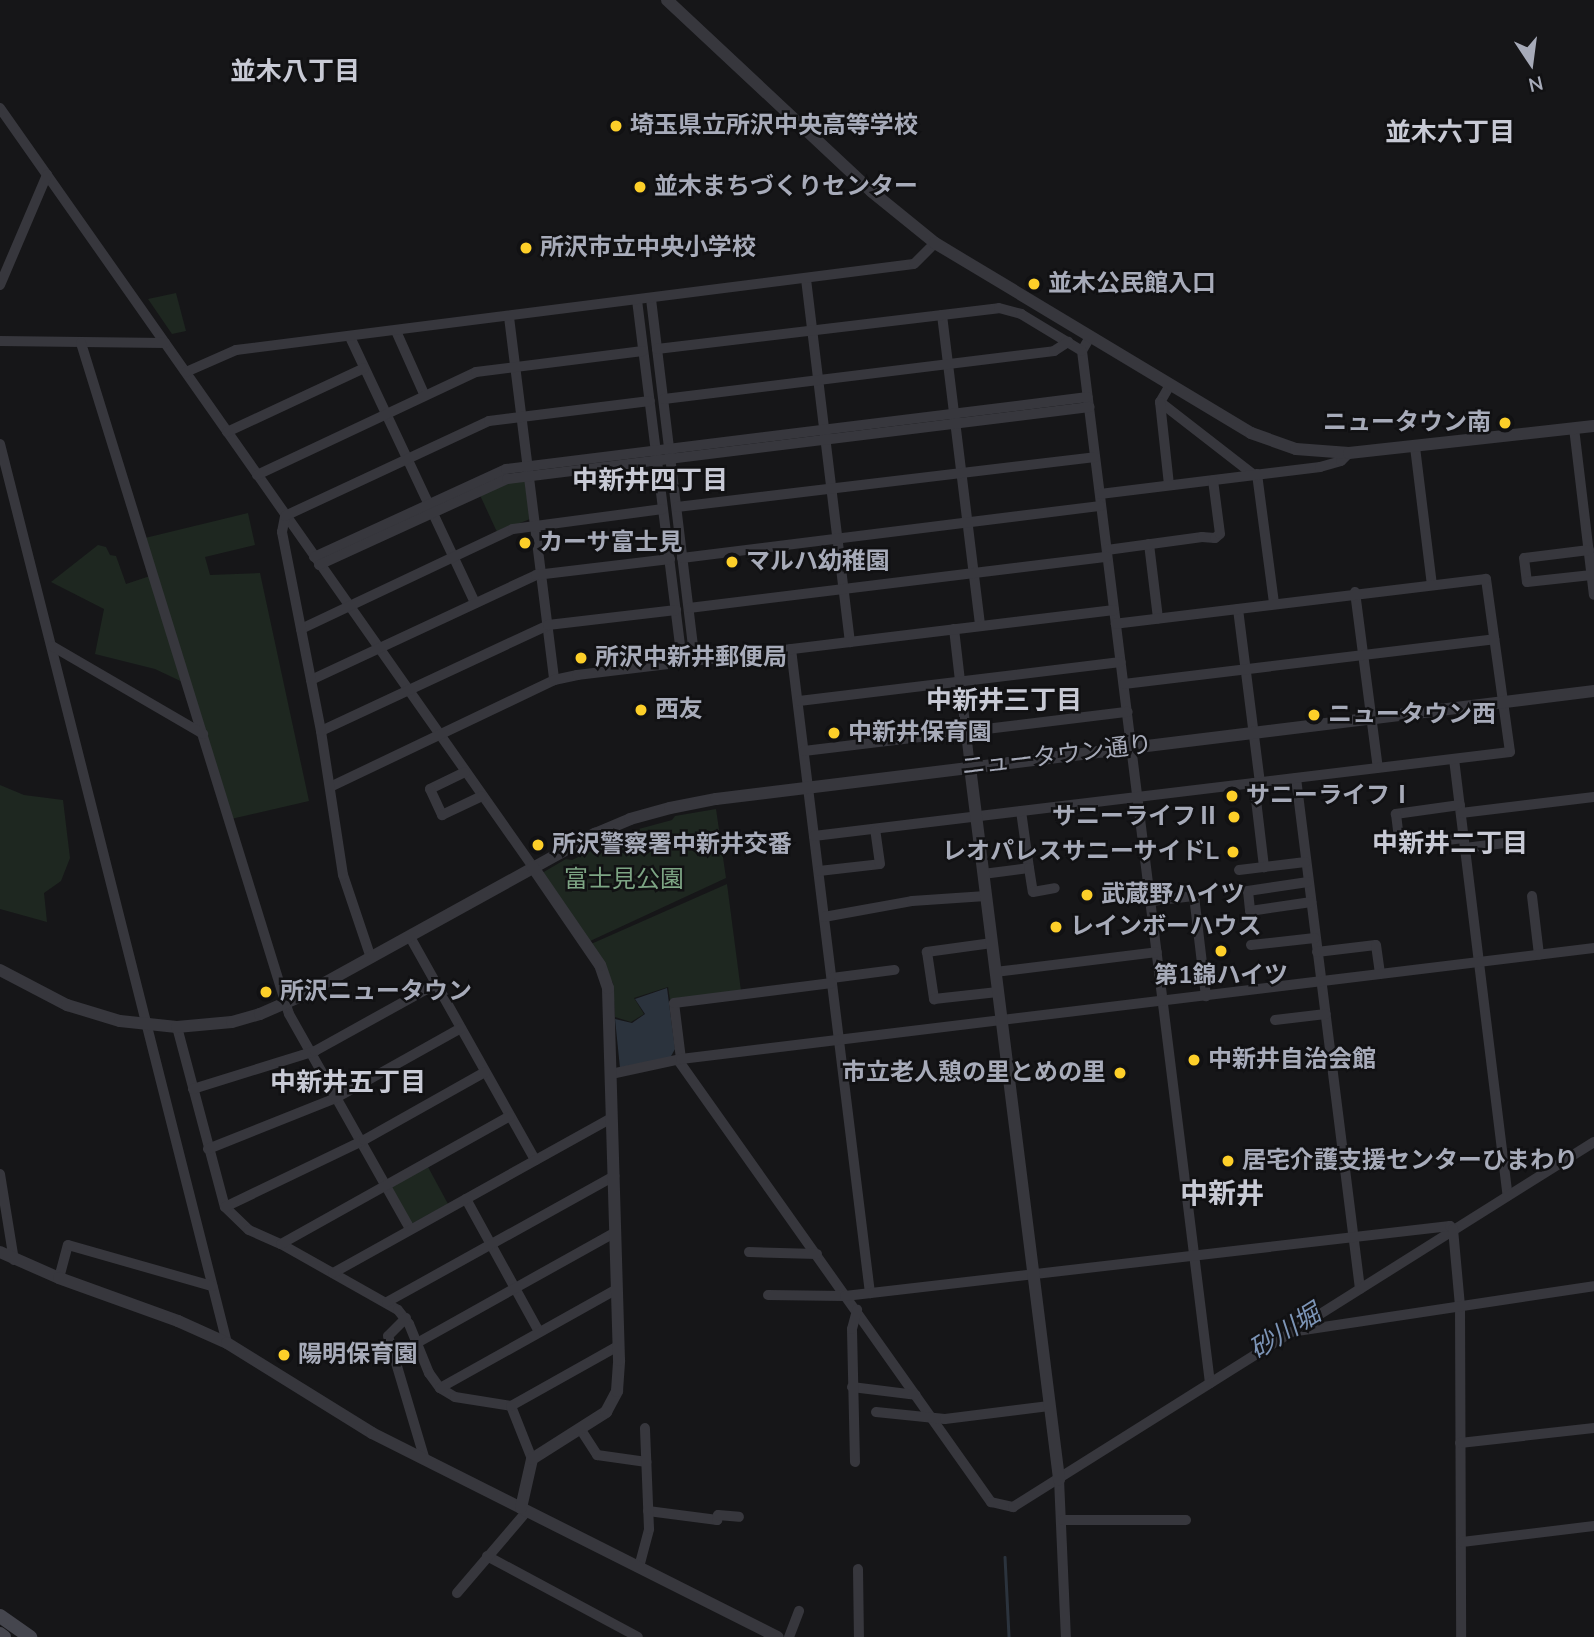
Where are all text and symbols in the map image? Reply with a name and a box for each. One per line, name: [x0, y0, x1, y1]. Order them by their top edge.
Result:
north arrow: [1496, 28, 1566, 98]
district label: 並木八丁目: [230, 56, 360, 88]
text: N: [1526, 69, 1546, 98]
place label: 埼玉県立所沢中央高等学校: [630, 112, 918, 140]
district label: 並木六丁目: [1385, 117, 1515, 149]
marker: 埼玉県立所沢中央高等学校: [608, 118, 624, 134]
place label: 並木まちづくりセンター: [654, 173, 918, 201]
marker: 並木まちづくりセンター: [632, 179, 648, 195]
place label: 所沢市立中央小学校: [540, 234, 756, 262]
marker: 所沢市立中央小学校: [518, 240, 534, 256]
place label: 並木公民館入口: [1048, 270, 1216, 298]
marker: 並木公民館入口: [1026, 276, 1042, 292]
place label: ニュータウン南: [1323, 409, 1491, 437]
marker: ニュータウン南: [1497, 415, 1513, 431]
district label: 中新井四丁目: [572, 465, 728, 497]
place label: カーサ富士見: [539, 529, 683, 557]
marker: カーサ富士見: [517, 535, 533, 551]
place label: マルハ幼稚園: [746, 548, 890, 576]
marker: マルハ幼稚園: [724, 554, 740, 570]
place label: 所沢中新井郵便局: [595, 644, 787, 672]
marker: 所沢中新井郵便局: [573, 650, 589, 666]
district label: 中新井三丁目: [926, 685, 1082, 717]
place label: 西友: [655, 696, 703, 724]
place label: ニュータウン西: [1328, 701, 1496, 729]
marker: 西友: [633, 702, 649, 718]
marker: ニュータウン西: [1306, 707, 1322, 723]
place label: 中新井保育園: [848, 719, 992, 747]
marker: 中新井保育園: [826, 725, 842, 741]
street label: ニュータウン通り: [960, 730, 1154, 782]
place label: サニーライフⅠ: [1246, 782, 1414, 810]
marker: サニーライフⅠ: [1224, 788, 1240, 804]
place label: サニーライフⅡ: [1052, 803, 1220, 831]
marker: サニーライフⅡ: [1226, 809, 1242, 825]
district label: 中新井二丁目: [1372, 828, 1528, 860]
place label: 所沢警察署中新井交番: [552, 831, 792, 859]
marker: 所沢警察署中新井交番: [530, 837, 546, 853]
place label: レオパレスサニーサイドL: [942, 838, 1219, 866]
marker: レオパレスサニーサイドL: [1225, 844, 1241, 860]
park label: 富士見公園: [564, 866, 684, 894]
place label: 武蔵野ハイツ: [1101, 881, 1245, 909]
marker: 武蔵野ハイツ: [1079, 887, 1095, 903]
place label: レインボーハウス: [1070, 913, 1262, 941]
marker: レインボーハウス: [1048, 919, 1064, 935]
marker: 第1錦ハイツ: [1213, 943, 1229, 959]
place label: 第1錦ハイツ: [1154, 962, 1288, 990]
place label: 所沢ニュータウン: [280, 978, 472, 1006]
marker: 所沢ニュータウン: [258, 984, 274, 1000]
place label: 中新井自治会館: [1208, 1046, 1376, 1074]
marker: 中新井自治会館: [1186, 1052, 1202, 1068]
place label: 市立老人憩の里とめの里: [842, 1059, 1106, 1087]
marker: 市立老人憩の里とめの里: [1112, 1065, 1128, 1081]
district label: 中新井五丁目: [270, 1067, 426, 1099]
place label: 居宅介護支援センターひまわり: [1242, 1147, 1578, 1175]
marker: 居宅介護支援センターひまわり: [1220, 1153, 1236, 1169]
district label: 中新井: [1180, 1177, 1264, 1211]
water label: 砂川堀: [1244, 1298, 1326, 1366]
place label: 陽明保育園: [298, 1341, 418, 1369]
marker: 陽明保育園: [276, 1347, 292, 1363]

